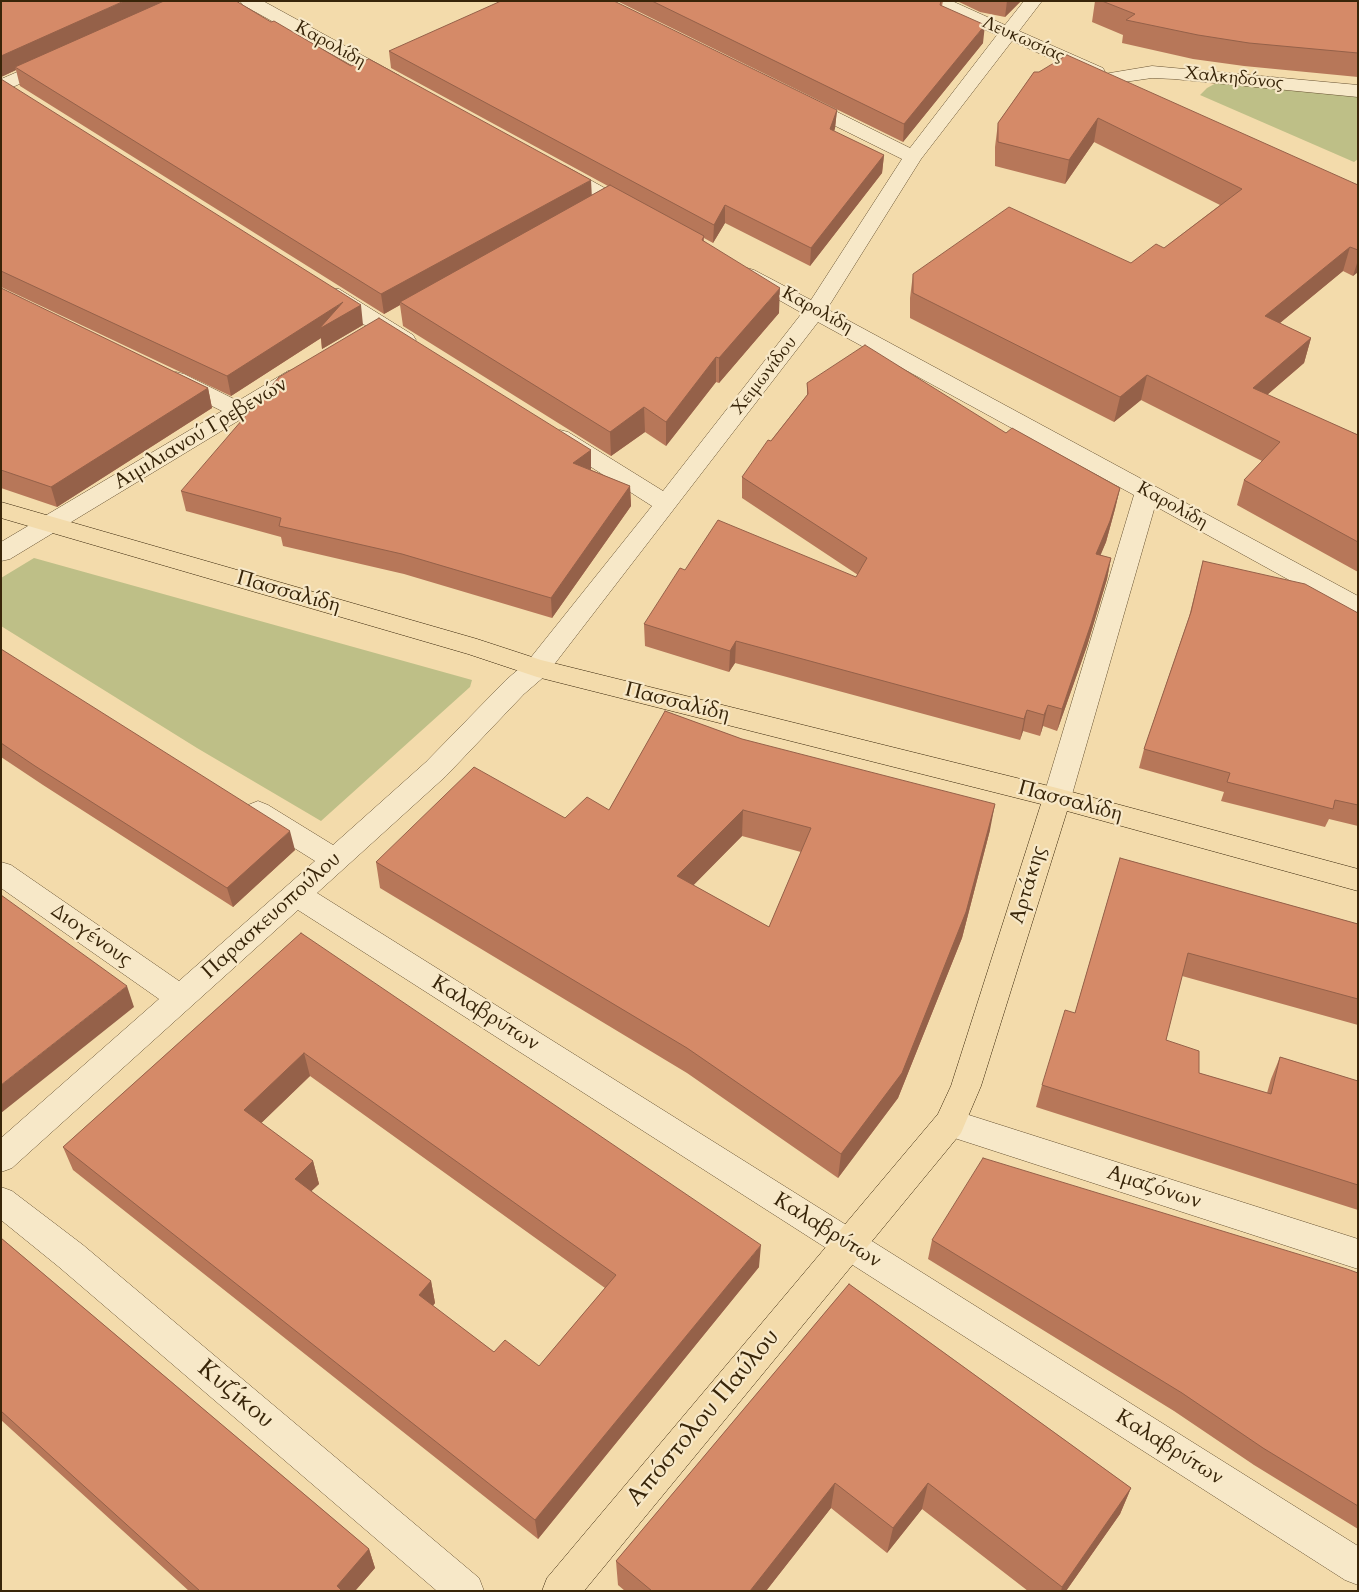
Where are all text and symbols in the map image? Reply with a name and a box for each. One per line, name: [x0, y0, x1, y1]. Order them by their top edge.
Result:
street label: Λευκωσίας: [979, 12, 1067, 68]
street label: Καρολίδη: [291, 17, 369, 73]
street label: Χαλκηδόνος: [1184, 63, 1284, 95]
street label: Καρολίδη: [778, 283, 856, 339]
street label: Χειμωνίδου: [728, 333, 802, 419]
street label: Αιμιλιανού Γρεβενών: [110, 372, 292, 496]
street label: Καρολίδη: [1133, 478, 1211, 534]
street label: Πασσαλίδη: [233, 566, 343, 620]
street label: Πασσαλίδη: [622, 678, 732, 728]
street label: Πασσαλίδη: [1015, 776, 1125, 828]
street label: Αρτάκης: [1005, 843, 1053, 927]
street label: Παρασκευοπούλου: [197, 847, 347, 985]
street label: Διογένους: [46, 899, 136, 973]
street label: Καλαβρύτων: [426, 971, 544, 1057]
street label: Αμαζόνων: [1104, 1161, 1204, 1215]
street label: Καλαβρύτων: [768, 1188, 886, 1274]
street label: Απόστολου Παύλου: [621, 1323, 787, 1513]
street label: Κυζίκου: [191, 1354, 279, 1436]
street label: Καλαβρύτων: [1110, 1405, 1228, 1491]

